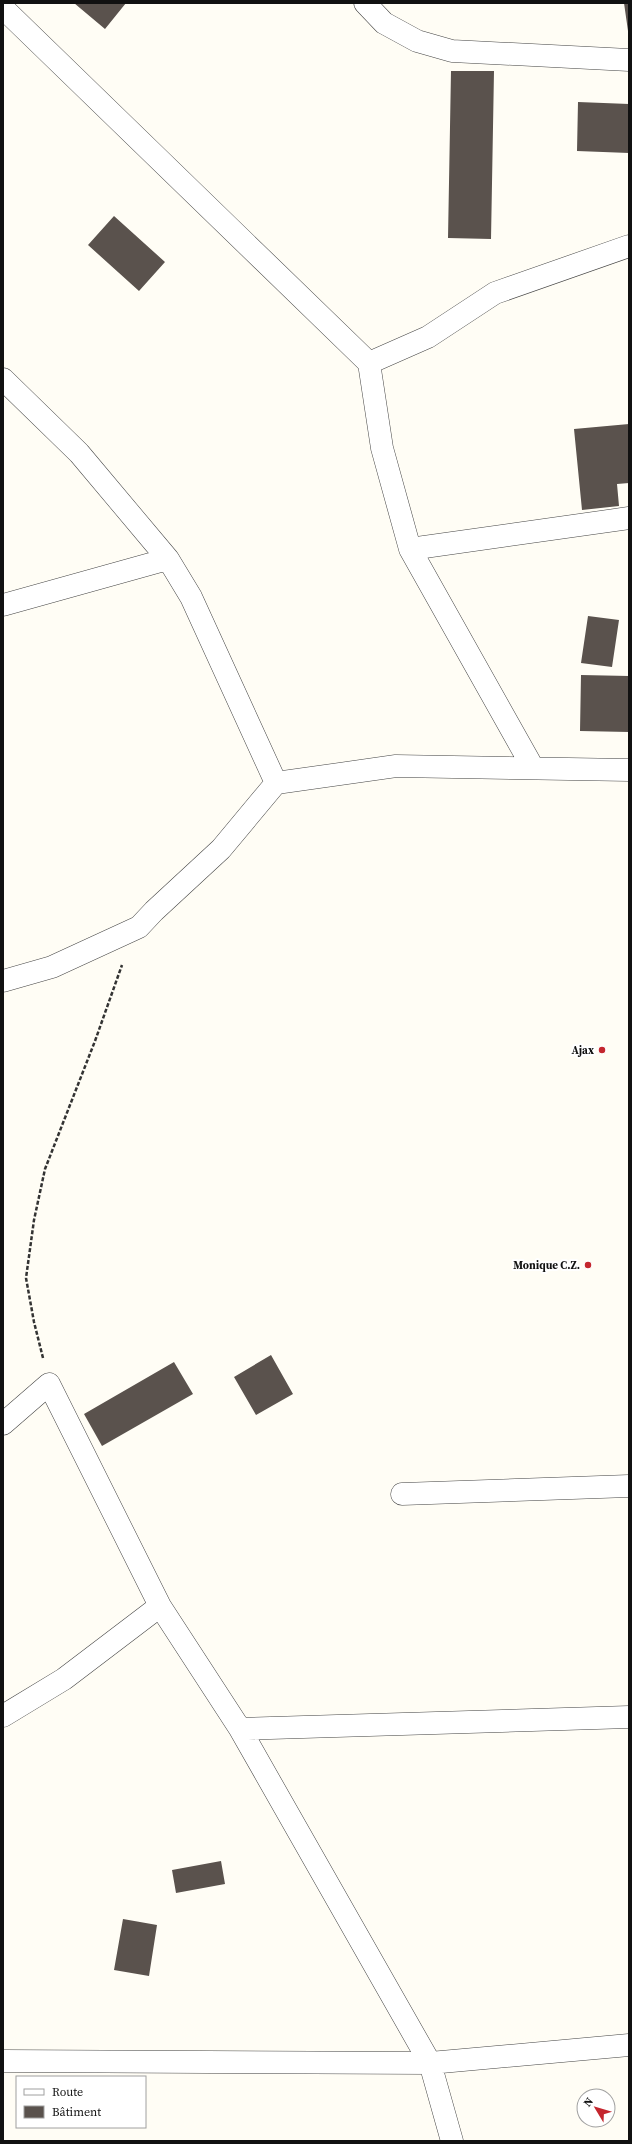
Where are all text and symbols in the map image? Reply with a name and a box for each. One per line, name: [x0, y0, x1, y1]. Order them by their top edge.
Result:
place label: Ajax: [572, 1043, 594, 1058]
marker: Ajax: [597, 1045, 607, 1055]
place label: Monique C.Z.: [513, 1258, 580, 1273]
marker: Monique C.Z.: [583, 1260, 593, 1270]
legend: [16, 2076, 146, 2128]
text: Route: [52, 2084, 83, 2100]
north arrow: [576, 2088, 616, 2128]
text: N: [580, 2094, 597, 2110]
text: Bâtiment: [52, 2104, 101, 2120]

